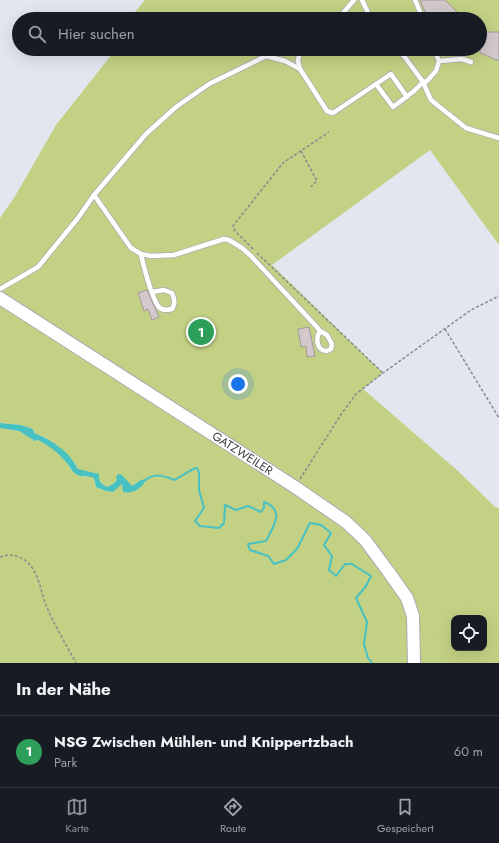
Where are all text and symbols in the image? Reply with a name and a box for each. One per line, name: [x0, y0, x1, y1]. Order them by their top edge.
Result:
search box: [12, 12, 487, 56]
icon: search: [26, 23, 48, 45]
text: Hier suchen: [58, 23, 135, 45]
pin: 1: [188, 317, 214, 347]
your location: [228, 374, 248, 394]
street label: GATZWEILER: [209, 427, 277, 480]
map controls: [451, 615, 487, 651]
button: locate: [451, 615, 487, 651]
text: In der Nähe: [16, 677, 111, 701]
text: NSG Zwischen Mühlen- und Knippertzbach: [54, 731, 354, 753]
text: 1: [26, 742, 32, 761]
text: 60 m: [454, 742, 483, 761]
text: Park: [54, 753, 77, 772]
tab: Karte: [65, 796, 89, 836]
tab: Route: [220, 796, 246, 836]
tab: Gespeichert: [377, 796, 434, 836]

